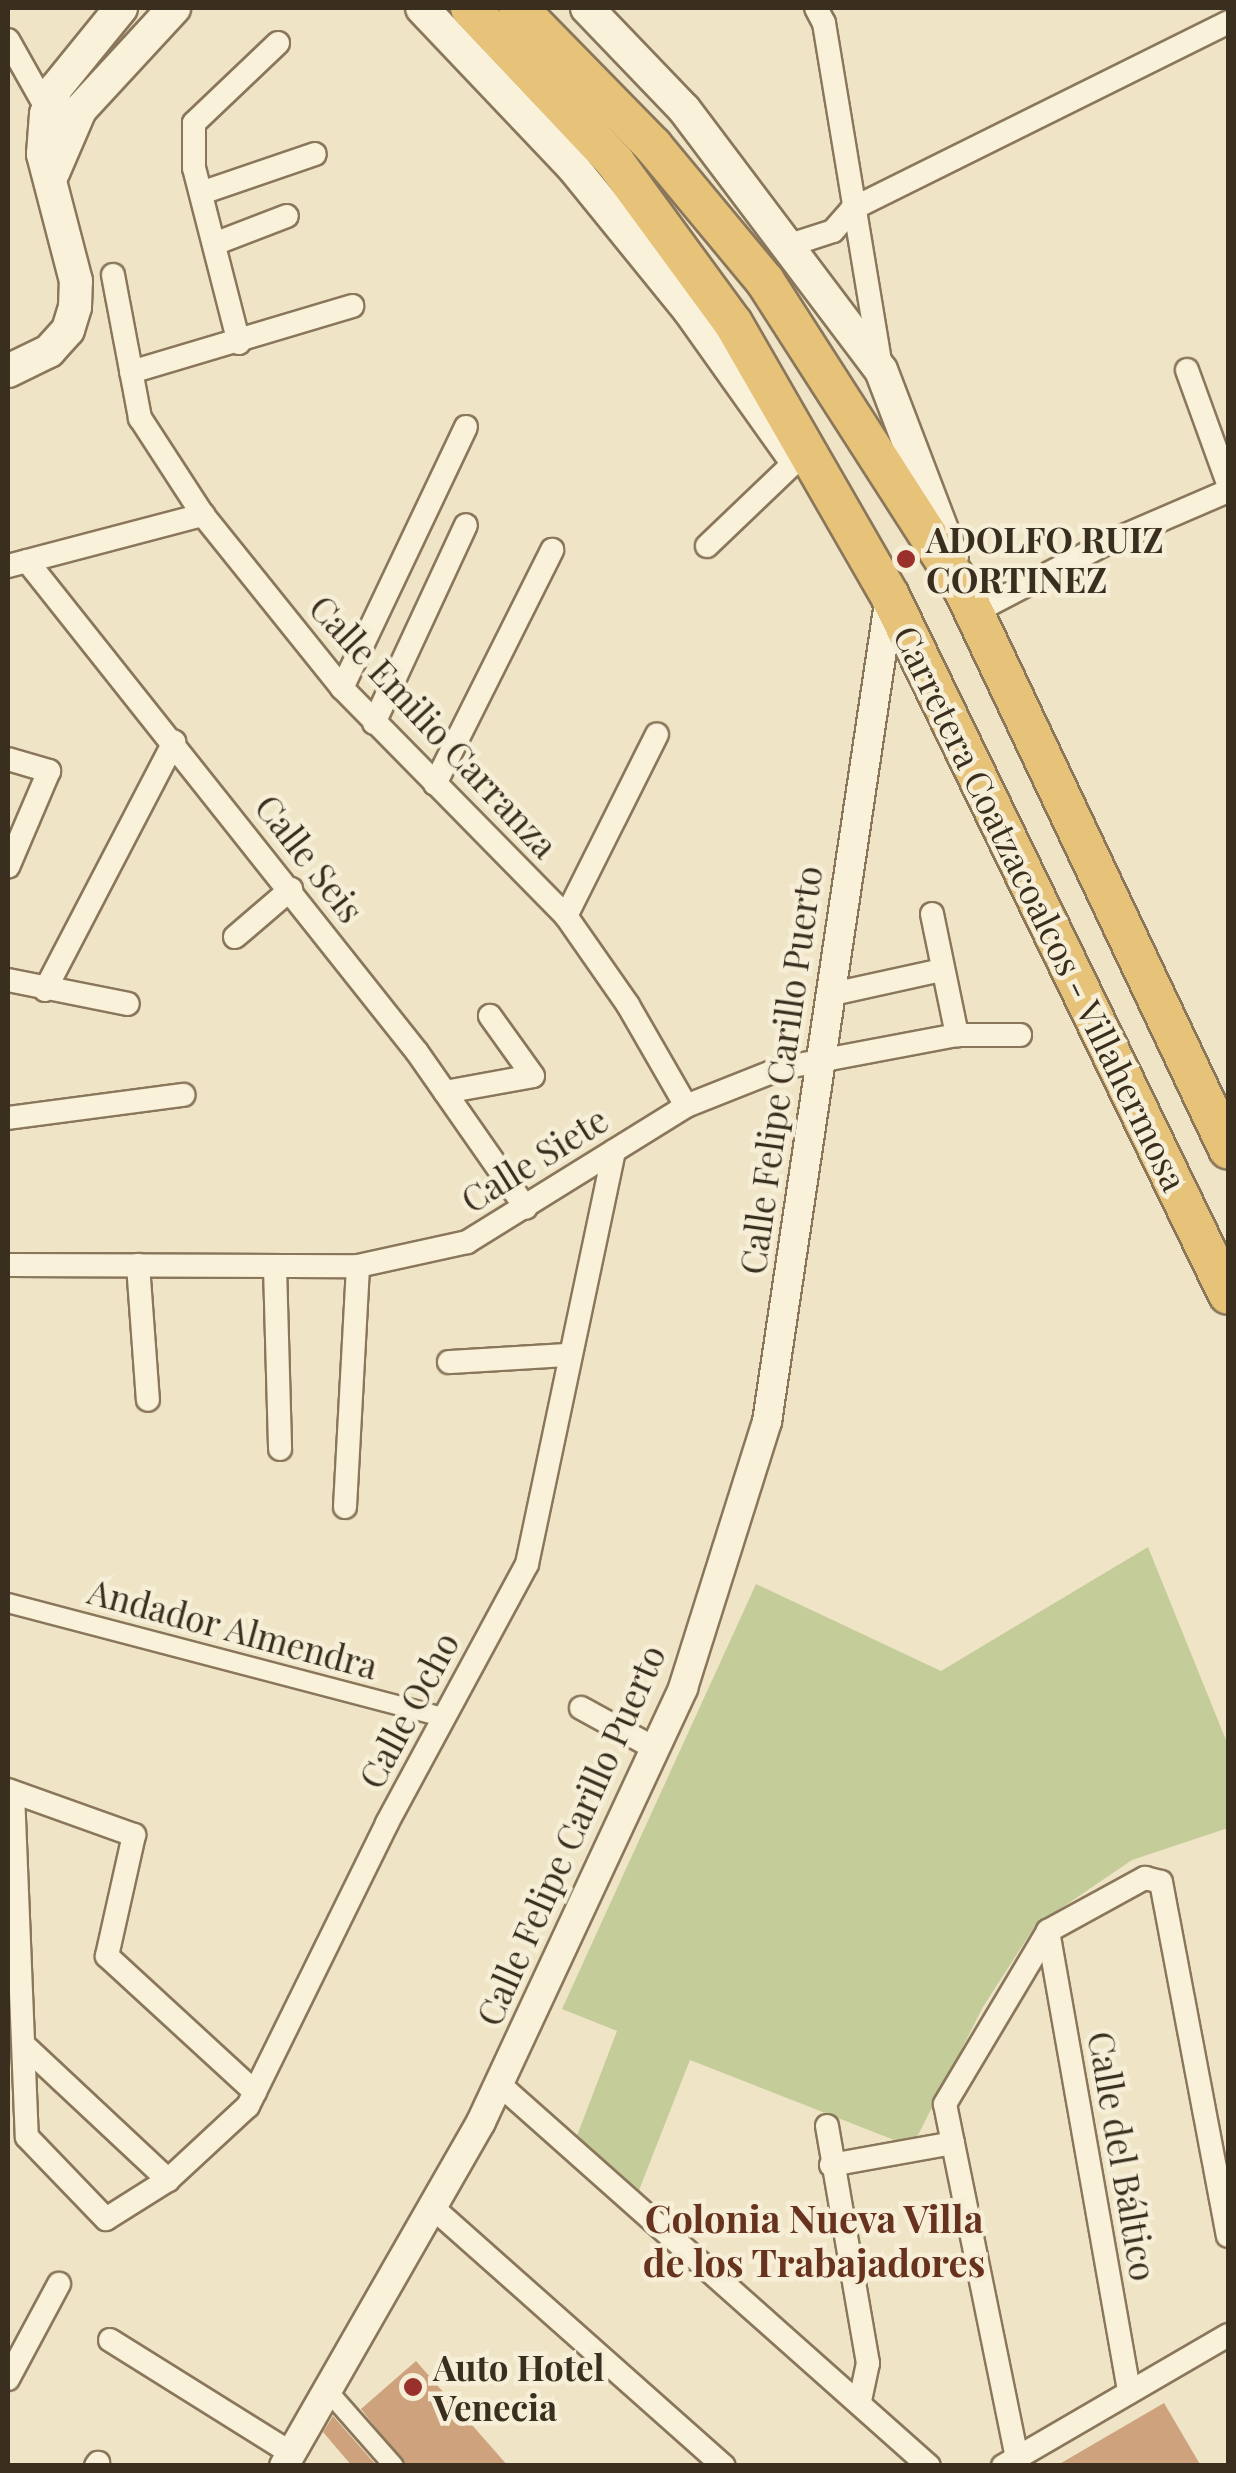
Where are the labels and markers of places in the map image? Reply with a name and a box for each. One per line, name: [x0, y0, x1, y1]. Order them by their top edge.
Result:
place label: ADOLFO RUIZ CORTINEZ: [926, 518, 1164, 600]
marker: ADOLFO RUIZ CORTINEZ: [895, 548, 917, 570]
place label: Auto Hotel Venecia: [433, 2346, 604, 2428]
marker: Auto Hotel Venecia: [402, 2376, 424, 2398]

